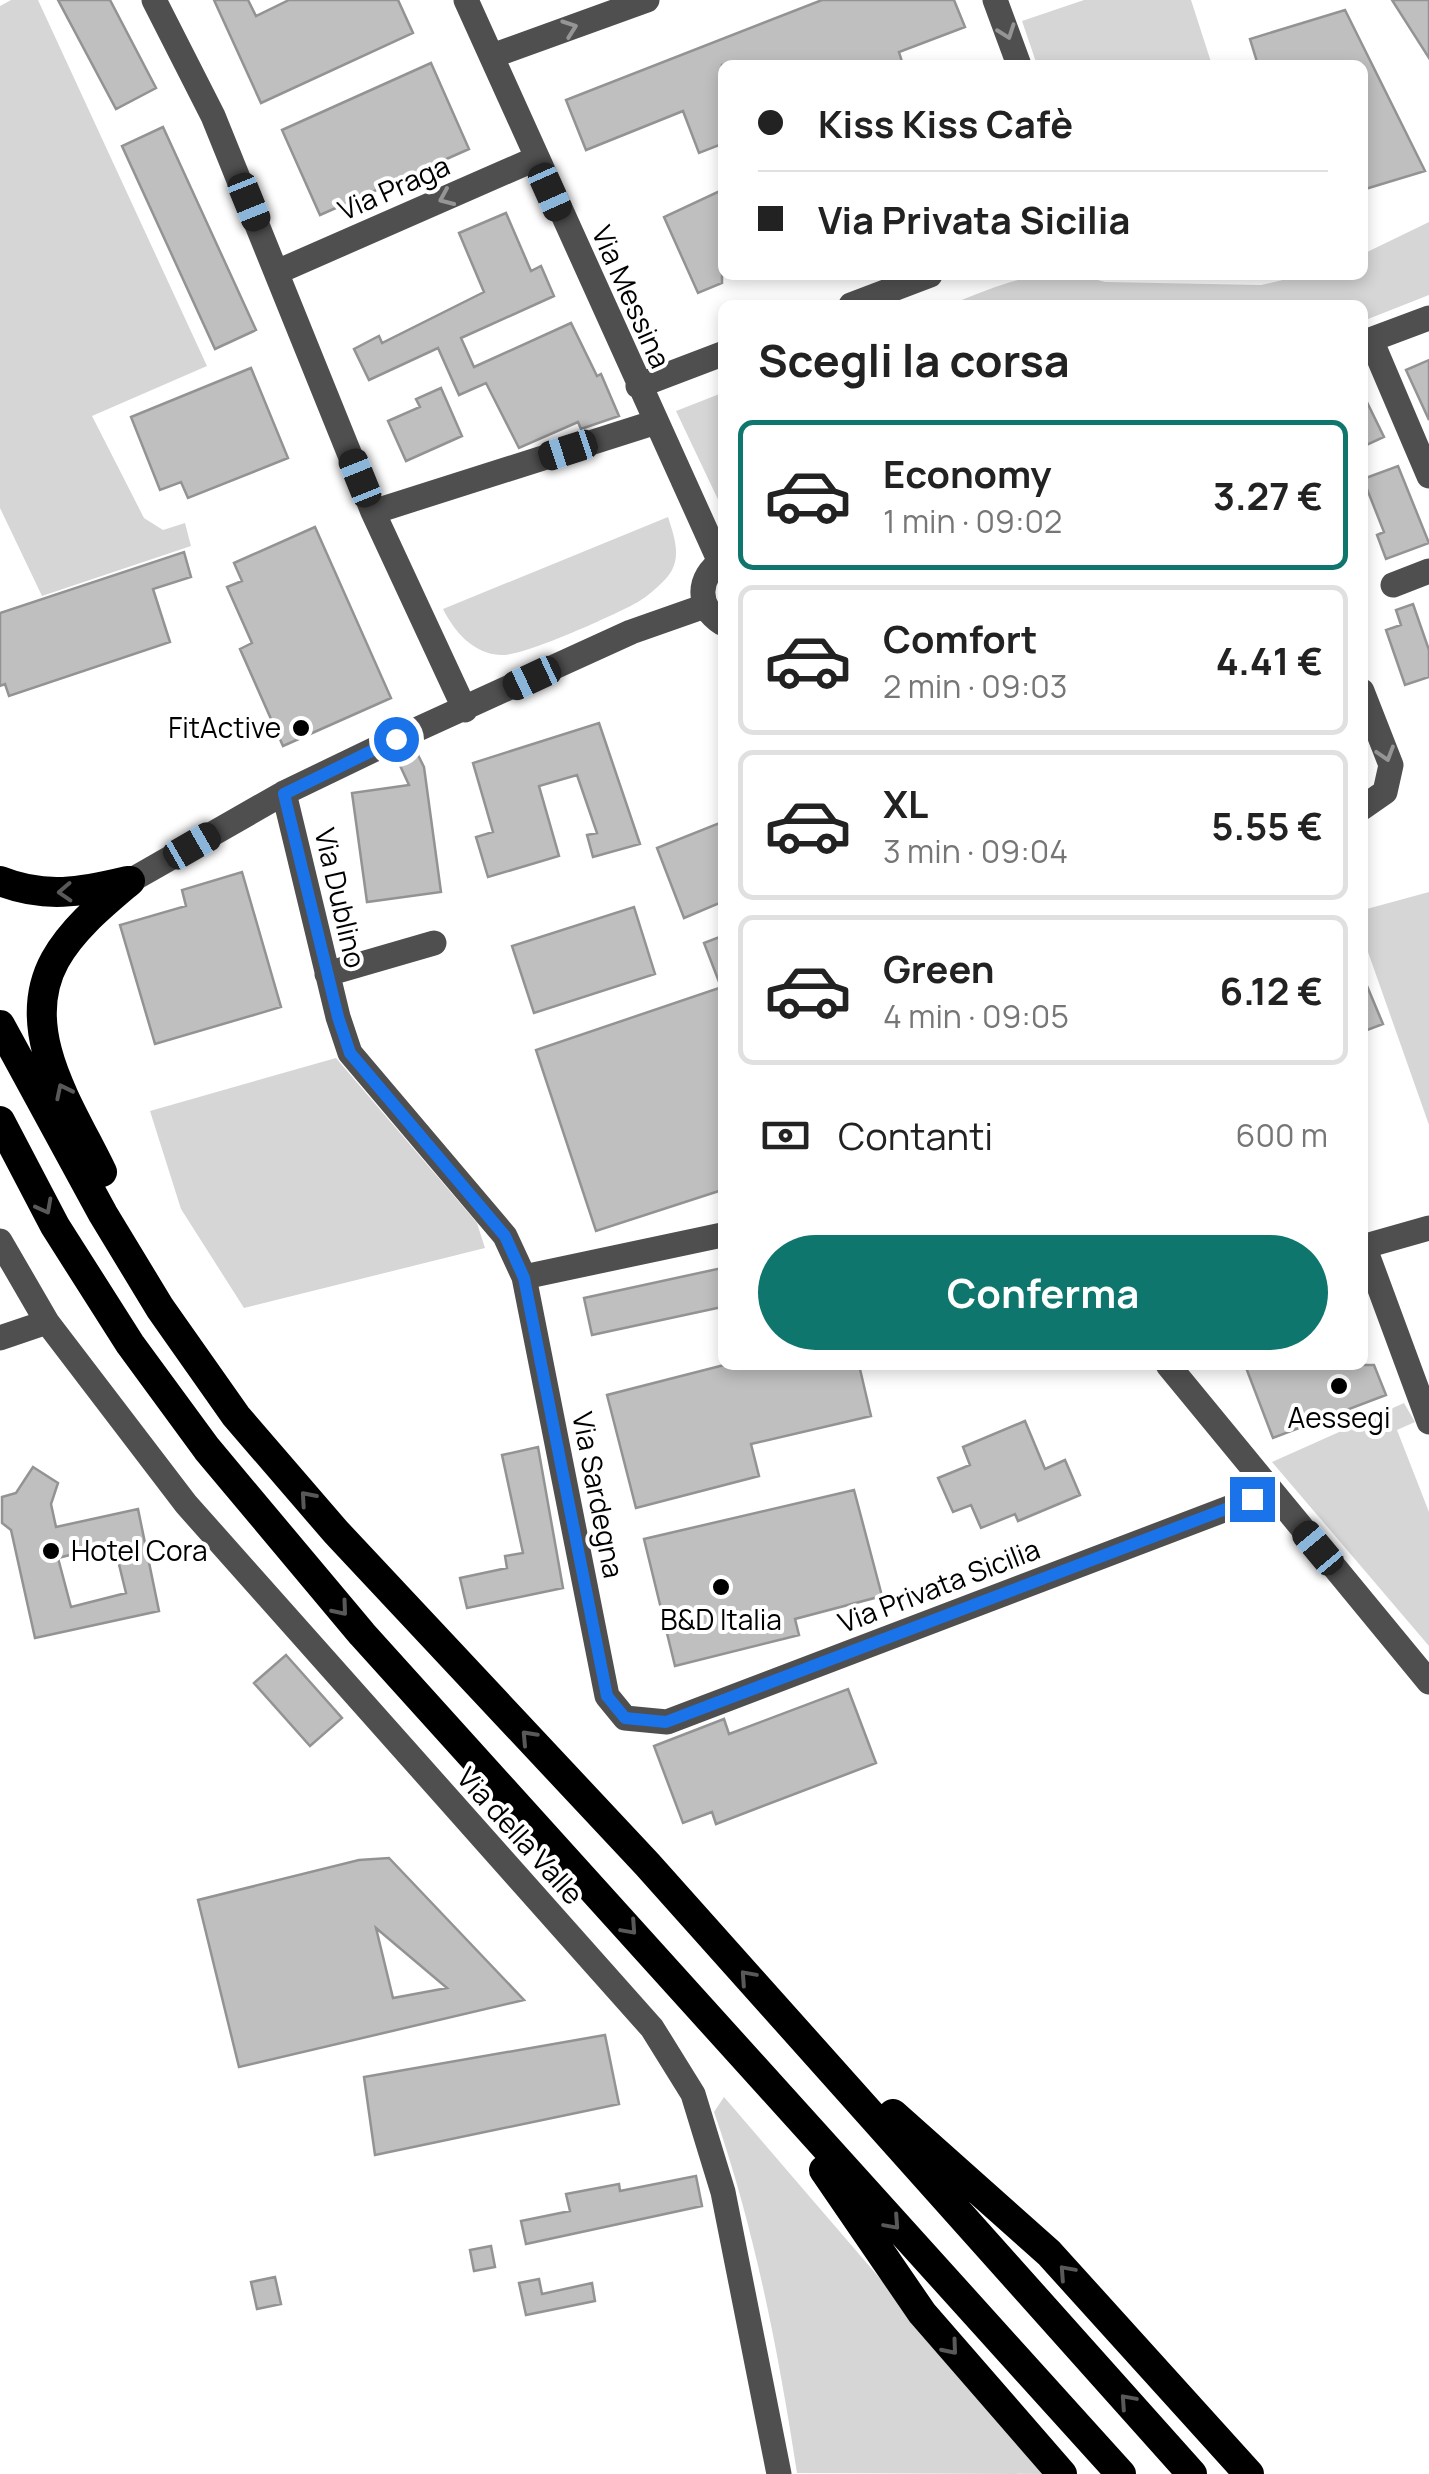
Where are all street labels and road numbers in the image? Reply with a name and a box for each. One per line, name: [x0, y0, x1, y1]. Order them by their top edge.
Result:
street label: Via Praga: [332, 146, 455, 228]
street label: Via Messina: [584, 219, 680, 374]
street label: Via Dublino: [306, 824, 375, 971]
street label: Via Sardegna: [564, 1409, 634, 1581]
street label: Via Privata Sicilia: [832, 1529, 1045, 1641]
street label: Via della Valle: [449, 1759, 592, 1912]

